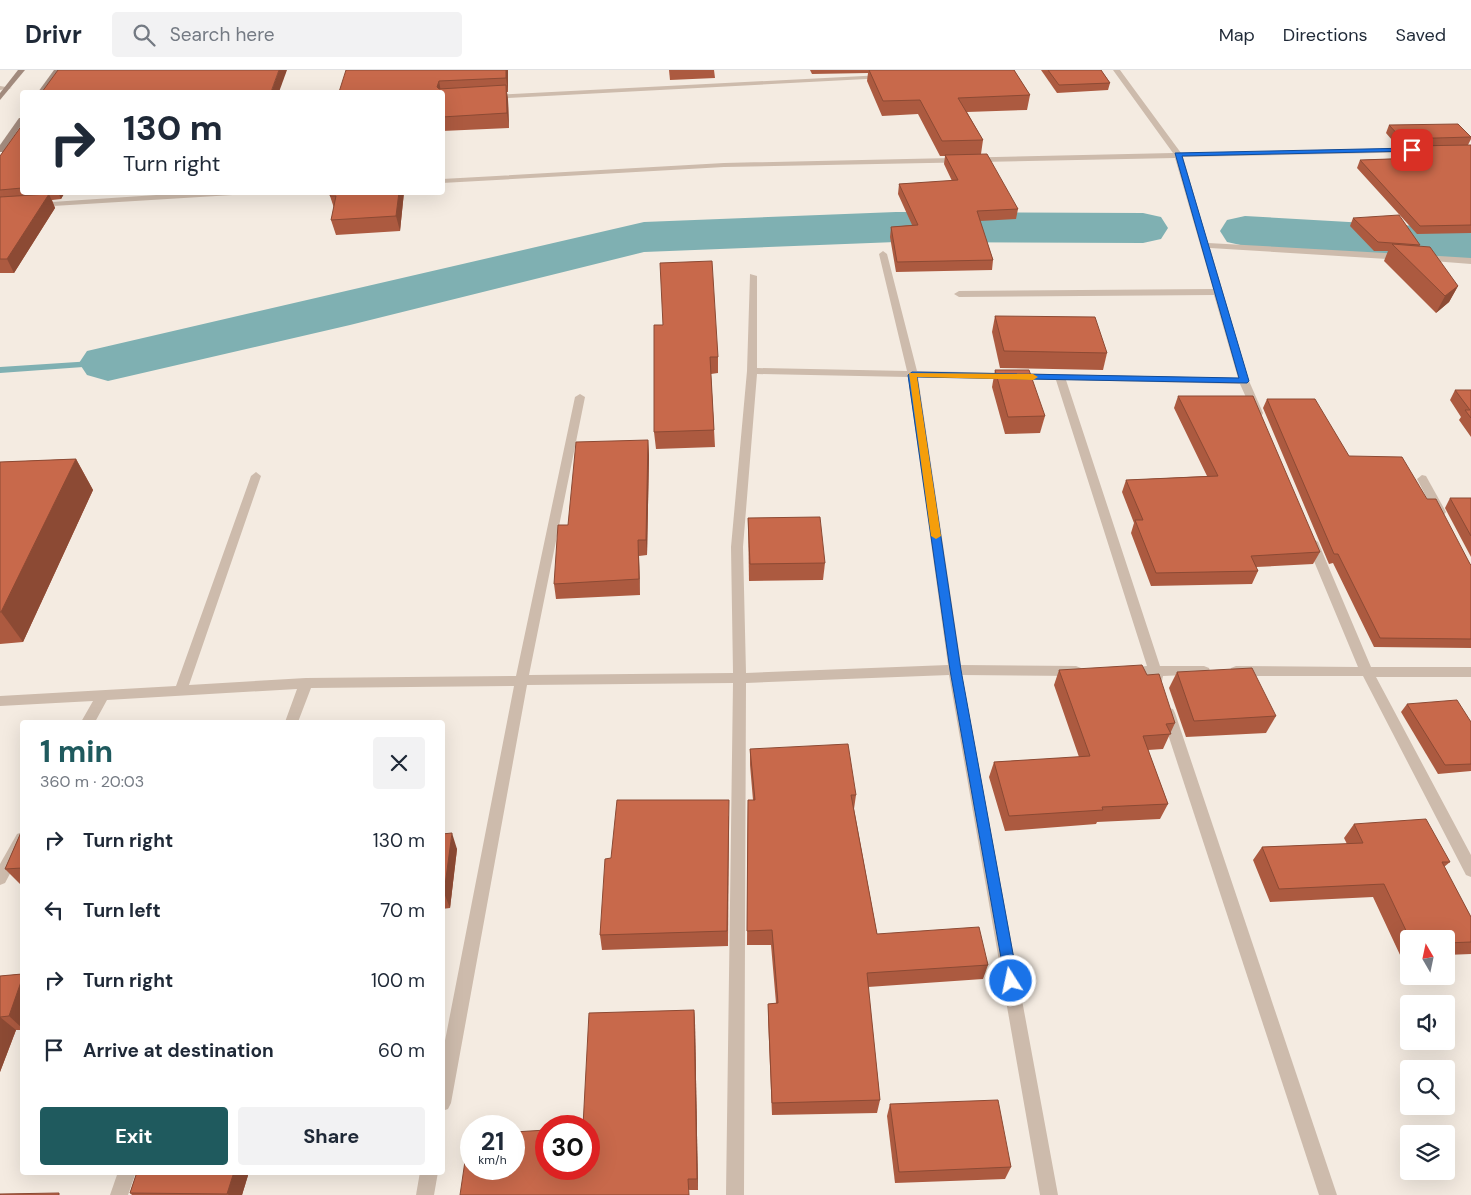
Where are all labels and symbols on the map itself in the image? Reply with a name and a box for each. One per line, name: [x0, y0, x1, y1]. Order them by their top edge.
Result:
pin: [1391, 129, 1433, 171]
north arrow: [1400, 930, 1455, 985]
position arrow: [984, 954, 1036, 1006]
speed limit sign: 30: [535, 1115, 600, 1180]

